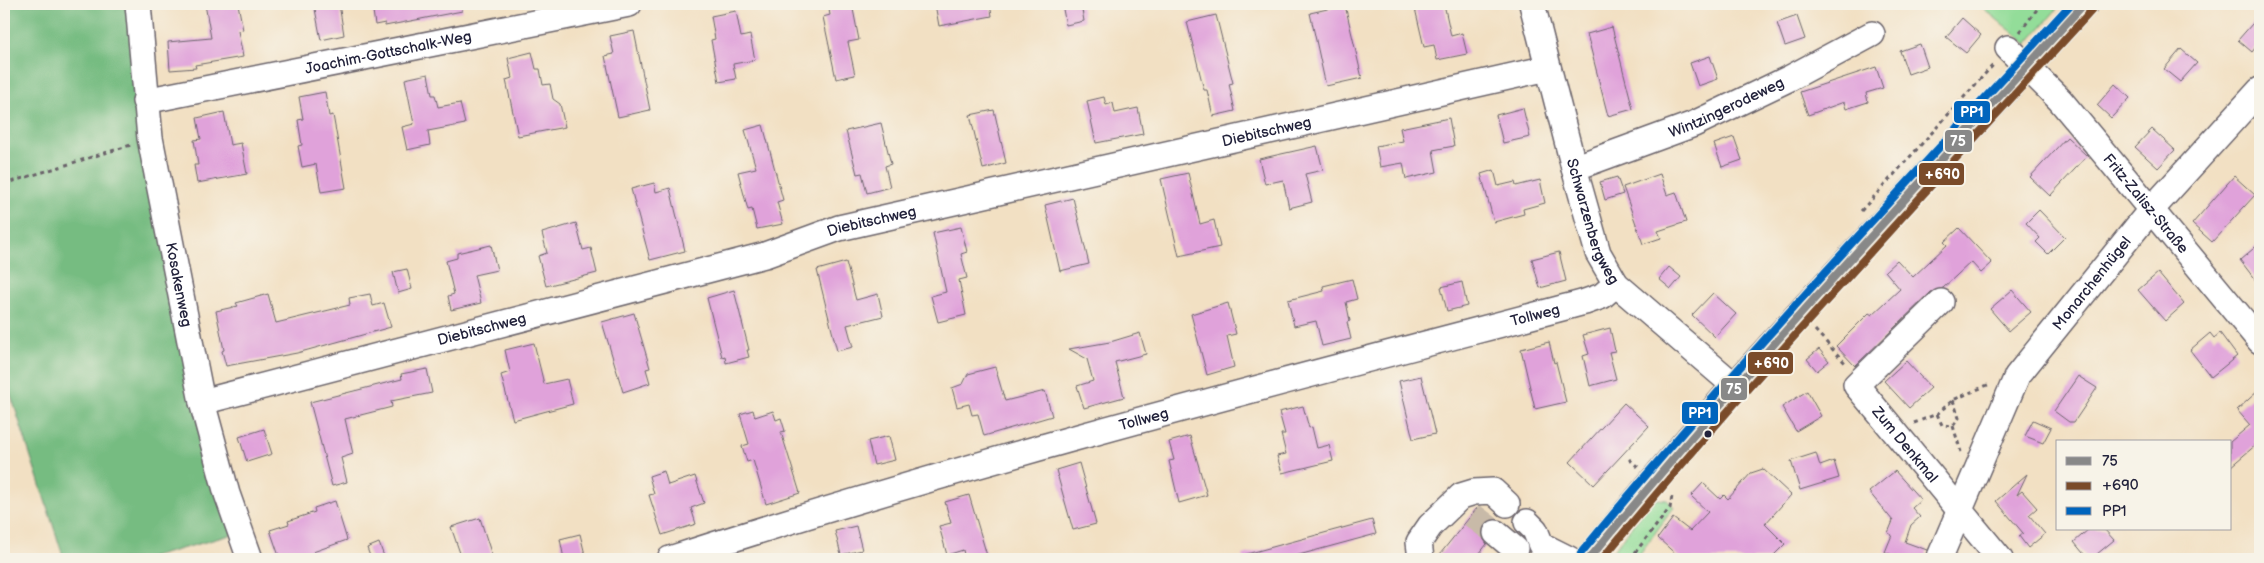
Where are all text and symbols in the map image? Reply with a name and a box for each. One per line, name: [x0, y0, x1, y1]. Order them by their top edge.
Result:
street label: Joachim-Gottschalk-Weg: [303, 26, 473, 78]
street label: Wintzingerodeweg: [1666, 73, 1787, 142]
line badge: PP1: [1953, 100, 1991, 124]
text: PP1: [1960, 104, 1984, 121]
street label: Diebitschweg: [1220, 112, 1313, 151]
line badge: 75: [1944, 129, 1973, 153]
text: 75: [1950, 133, 1966, 150]
street label: Fritz-Zalisz-Straße: [2099, 150, 2193, 257]
street label: Schwarzenbergweg: [1562, 156, 1624, 288]
line badge: +690: [1918, 162, 1965, 186]
text: +690: [1924, 166, 1960, 183]
street label: Diebitschweg: [824, 201, 918, 241]
street label: Monarchenhügel: [2048, 233, 2135, 334]
street label: Kosakenweg: [161, 241, 197, 329]
street label: Tollweg: [1508, 300, 1562, 331]
street label: Diebitschweg: [435, 308, 528, 350]
line badge: +690: [1747, 351, 1794, 375]
text: +690: [1753, 355, 1789, 372]
line badge: 75: [1720, 377, 1748, 401]
text: 75: [1726, 381, 1742, 398]
line badge: PP1: [1681, 401, 1719, 425]
street label: Zum Denkmal: [1867, 402, 1942, 487]
street label: Tollweg: [1117, 403, 1170, 435]
text: PP1: [1688, 405, 1712, 422]
unlabelled marker: [1703, 429, 1713, 439]
legend: [2056, 440, 2232, 530]
text: 75: [2102, 452, 2118, 471]
text: +690: [2102, 476, 2139, 495]
text: PP1: [2102, 502, 2127, 521]

